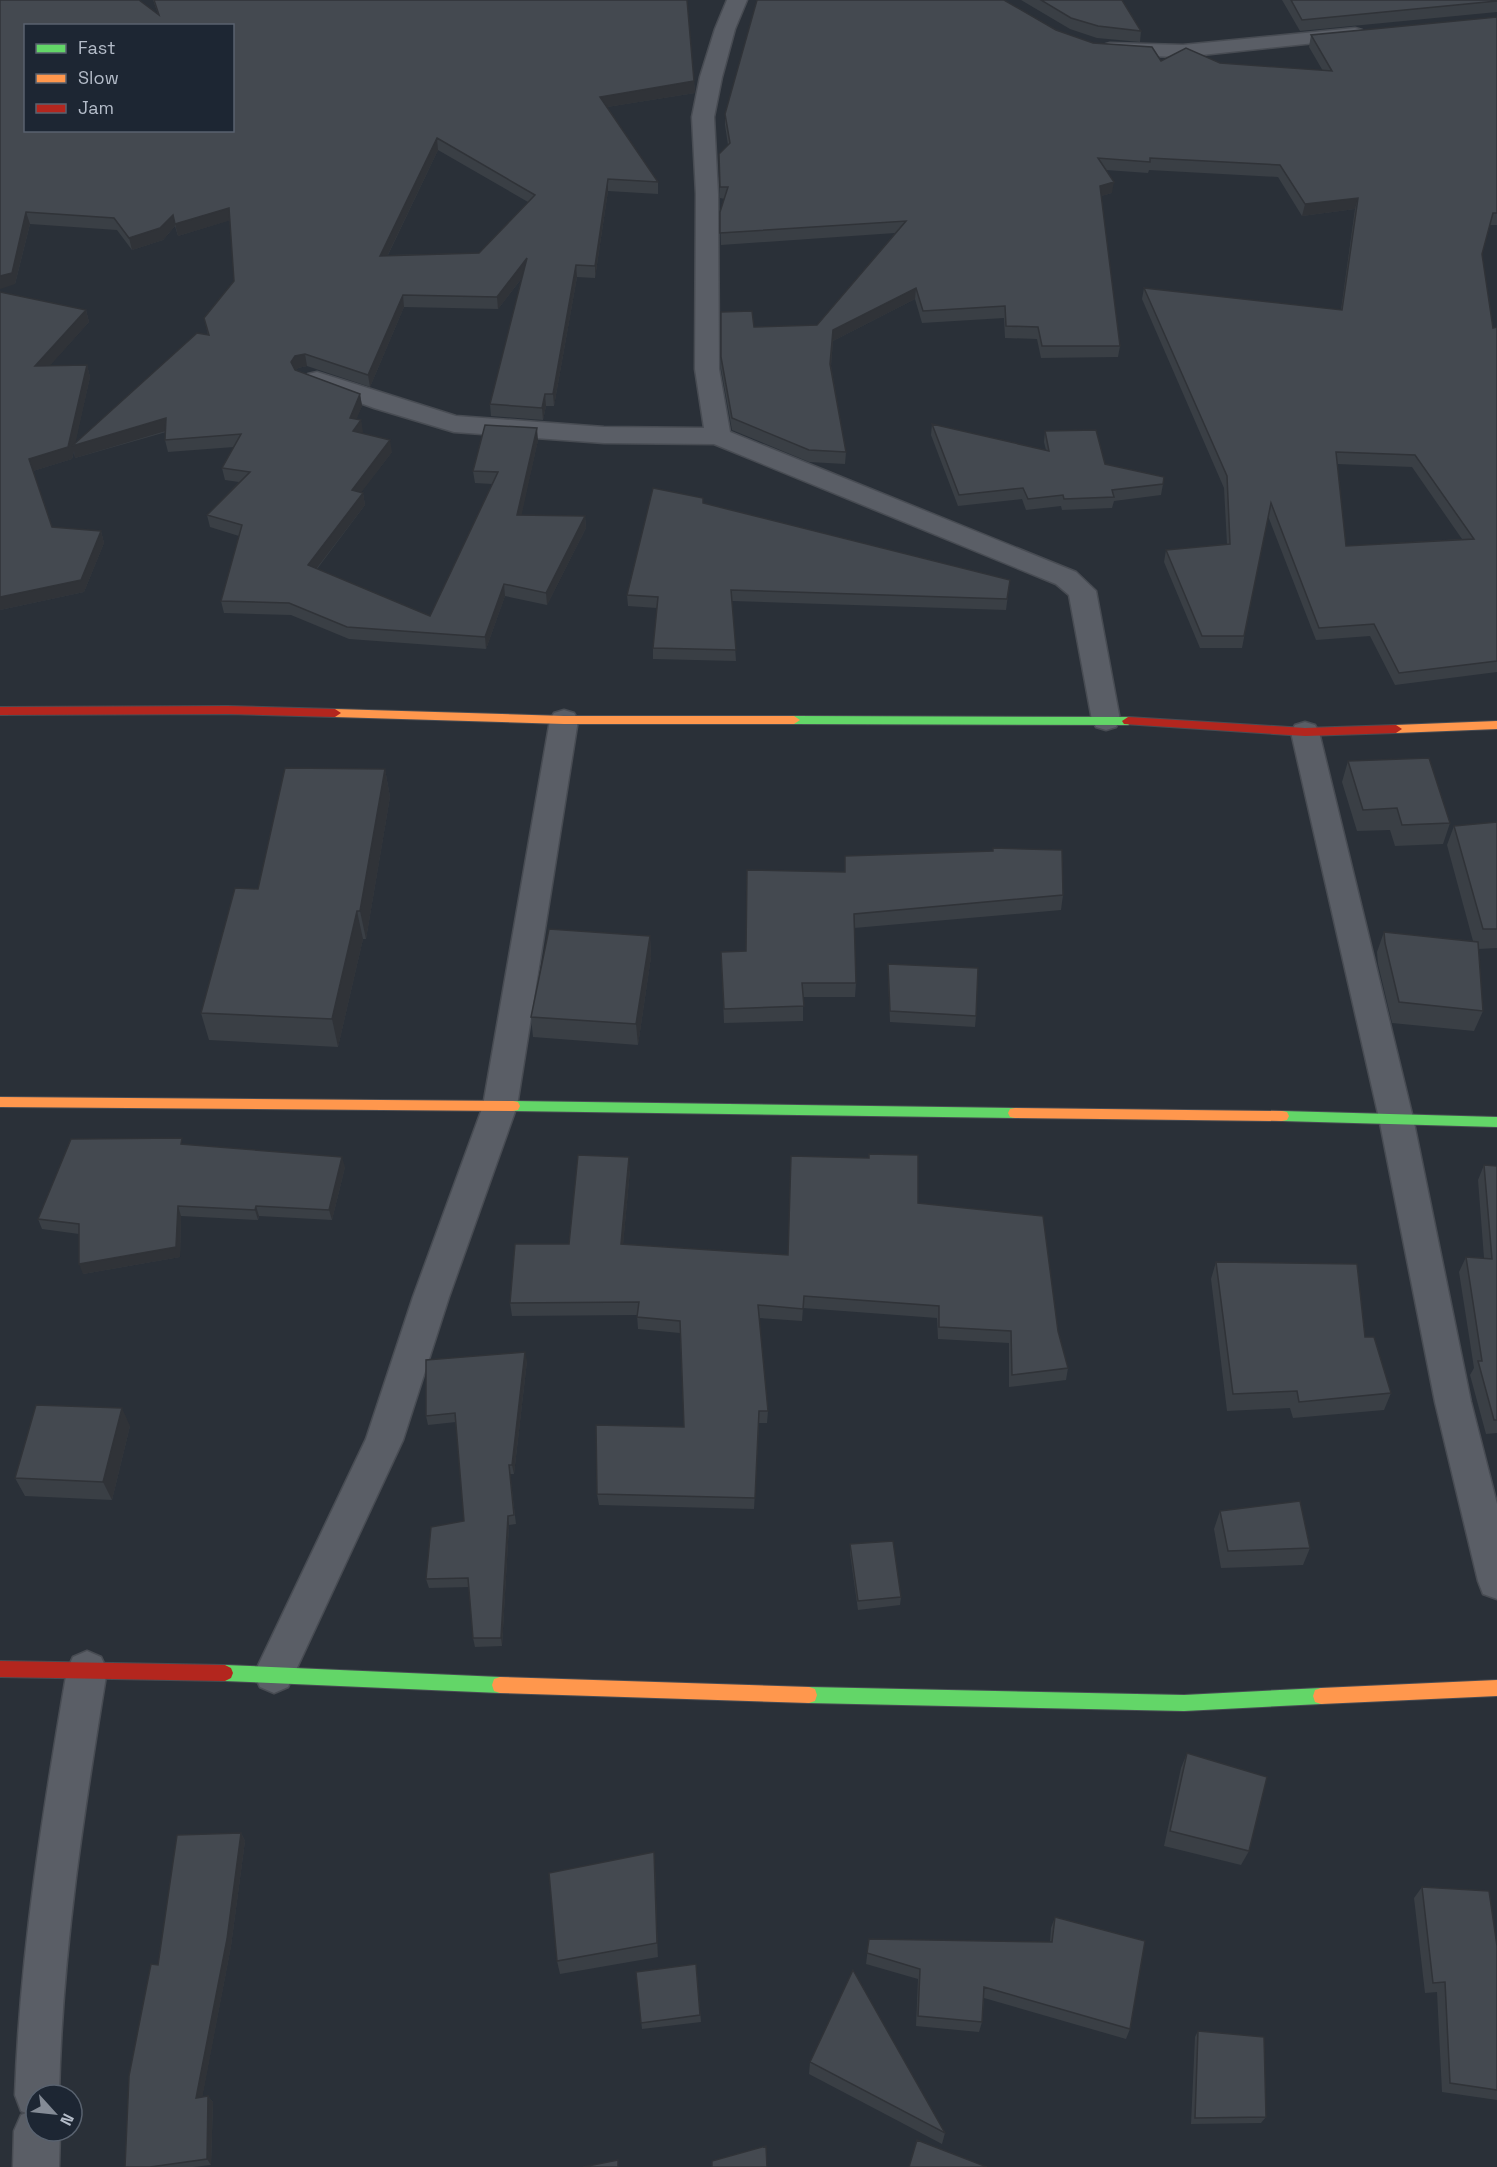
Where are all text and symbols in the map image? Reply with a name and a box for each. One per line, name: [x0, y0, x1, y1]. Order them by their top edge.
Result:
legend: [24, 24, 234, 132]
text: Fast: [78, 36, 115, 59]
text: Slow: [78, 66, 119, 89]
text: Jam: [78, 96, 114, 119]
north arrow: [24, 2083, 84, 2143]
text: N: [55, 2110, 79, 2129]

